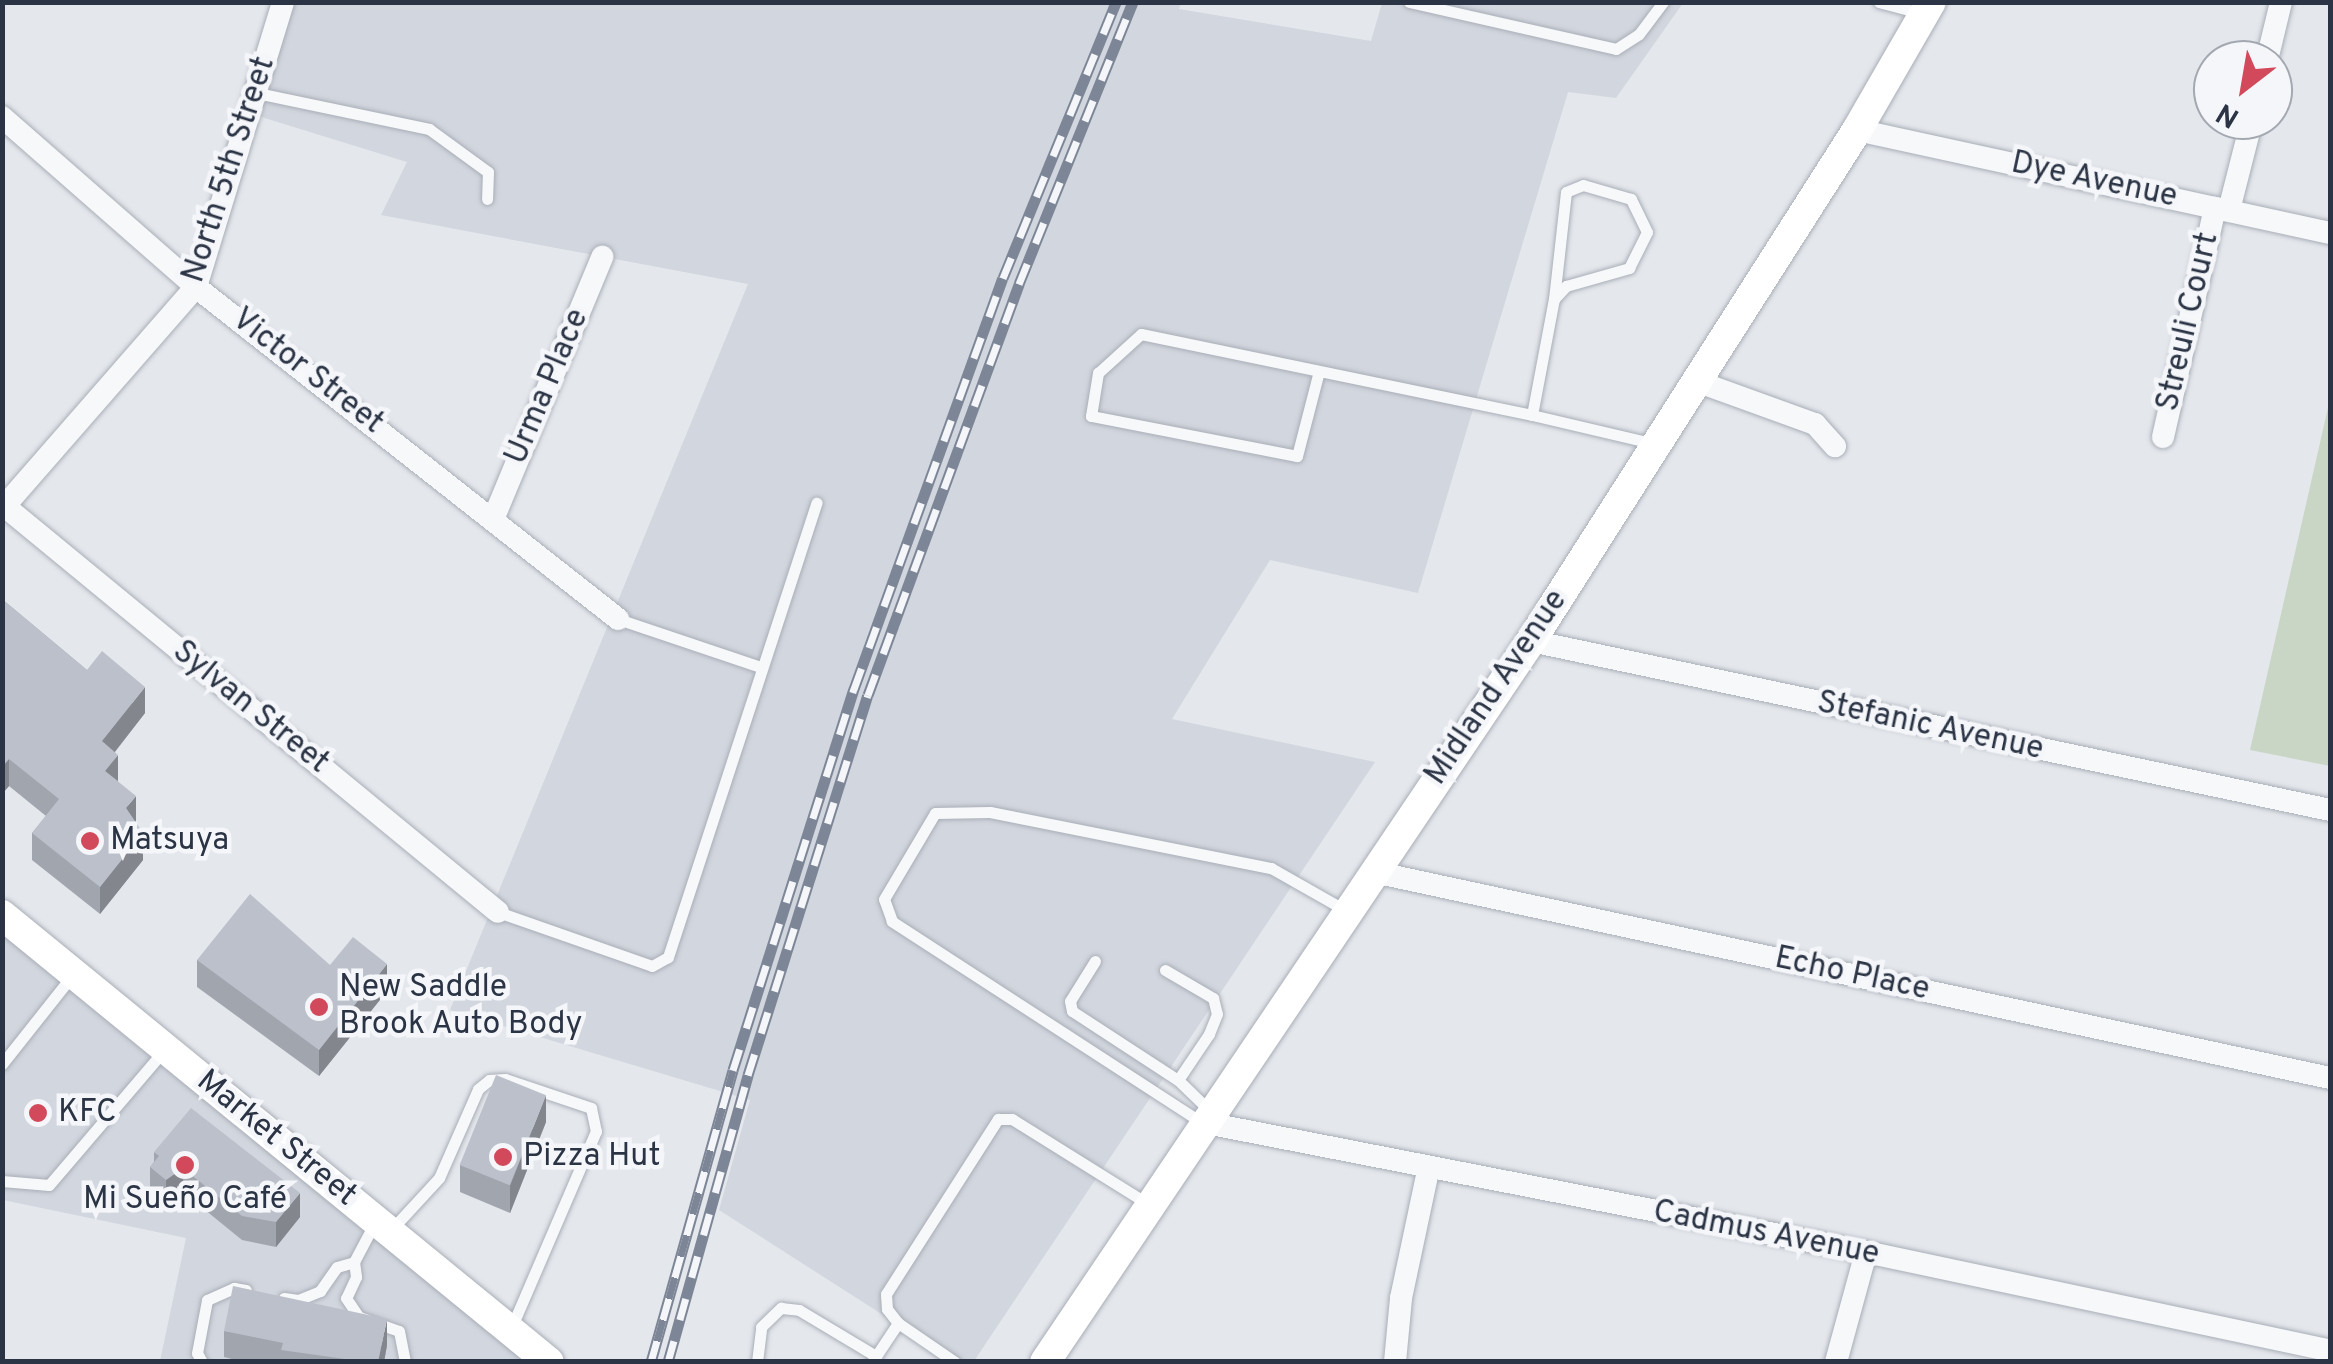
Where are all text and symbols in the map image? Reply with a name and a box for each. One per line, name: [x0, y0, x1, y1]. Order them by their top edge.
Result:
north arrow: [2193, 40, 2293, 140]
street label: North 5th Street: [175, 52, 285, 288]
text: N: [2211, 93, 2246, 135]
street label: Dye Avenue: [2007, 145, 2181, 217]
street label: Streuli Court: [2150, 229, 2228, 415]
street label: Victor Street: [223, 301, 391, 443]
street label: Urma Place: [498, 303, 598, 471]
street label: Midland Avenue: [1417, 583, 1577, 793]
street label: Sylvan Street: [164, 633, 336, 783]
street label: Stefanic Avenue: [1813, 684, 2047, 770]
place label: Matsuya: [110, 822, 229, 860]
marker: Matsuya: [79, 830, 101, 852]
street label: Echo Place: [1771, 940, 1933, 1010]
place label: New Saddle Brook Auto Body: [339, 970, 584, 1045]
marker: New Saddle Brook Auto Body: [308, 996, 330, 1018]
street label: Market Street: [188, 1063, 364, 1215]
place label: KFC: [58, 1094, 117, 1132]
marker: KFC: [27, 1102, 49, 1124]
place label: Pizza Hut: [523, 1138, 660, 1176]
marker: Pizza Hut: [492, 1146, 514, 1168]
marker: Mi Sueño Café: [174, 1154, 196, 1176]
place label: Mi Sueño Café: [83, 1181, 287, 1219]
street label: Cadmus Avenue: [1649, 1193, 1883, 1275]

